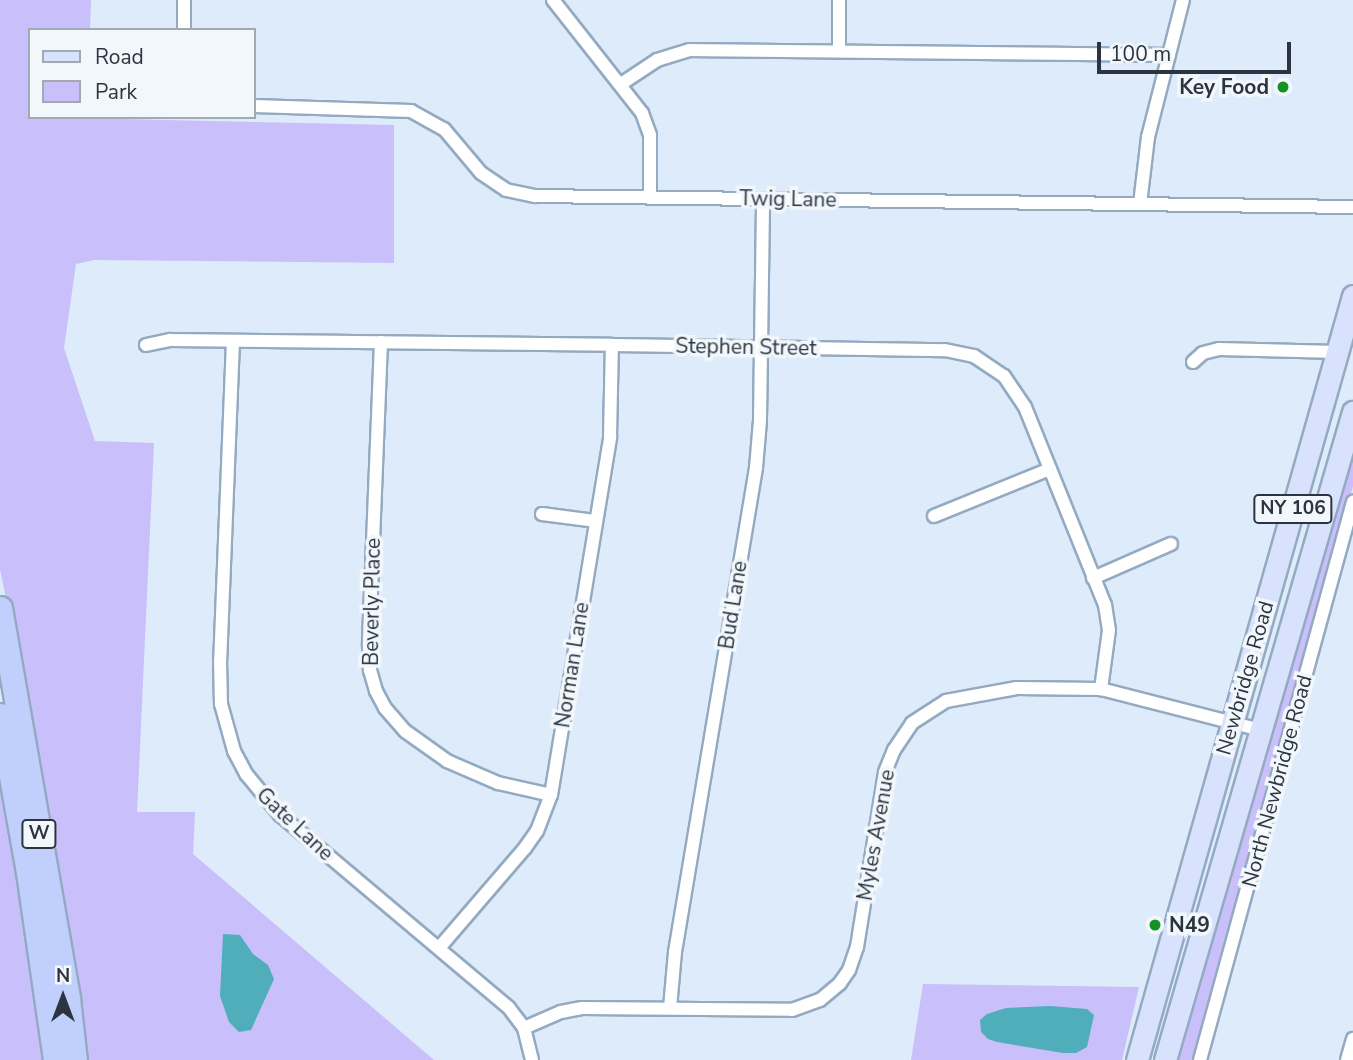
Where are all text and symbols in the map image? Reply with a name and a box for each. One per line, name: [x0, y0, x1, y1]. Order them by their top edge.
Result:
legend: [28, 28, 256, 119]
scale bar: [1101, 28, 1295, 72]
text: 100 m: [1110, 40, 1171, 68]
text: Road: [95, 43, 144, 71]
place label: Key Food: [1179, 74, 1269, 100]
text: Park: [95, 78, 137, 106]
marker: Key Food: [1275, 79, 1291, 95]
street label: Twig Lane: [739, 186, 837, 212]
street label: Stephen Street: [675, 333, 817, 361]
road number: NY 106: [1253, 494, 1333, 524]
street label: Beverly Place: [358, 538, 386, 666]
street label: Bud Lane: [714, 559, 752, 651]
street label: Newbridge Road: [1211, 598, 1279, 758]
street label: Norman Lane: [550, 600, 594, 730]
street label: North Newbridge Road: [1237, 672, 1317, 890]
street label: Myles Avenue: [852, 767, 900, 903]
street label: Gate Lane: [251, 782, 339, 866]
road number: W: [20, 818, 58, 849]
place label: N49: [1169, 912, 1210, 938]
marker: N49: [1147, 917, 1163, 933]
north arrow: [28, 962, 98, 1032]
text: N: [56, 963, 70, 989]

